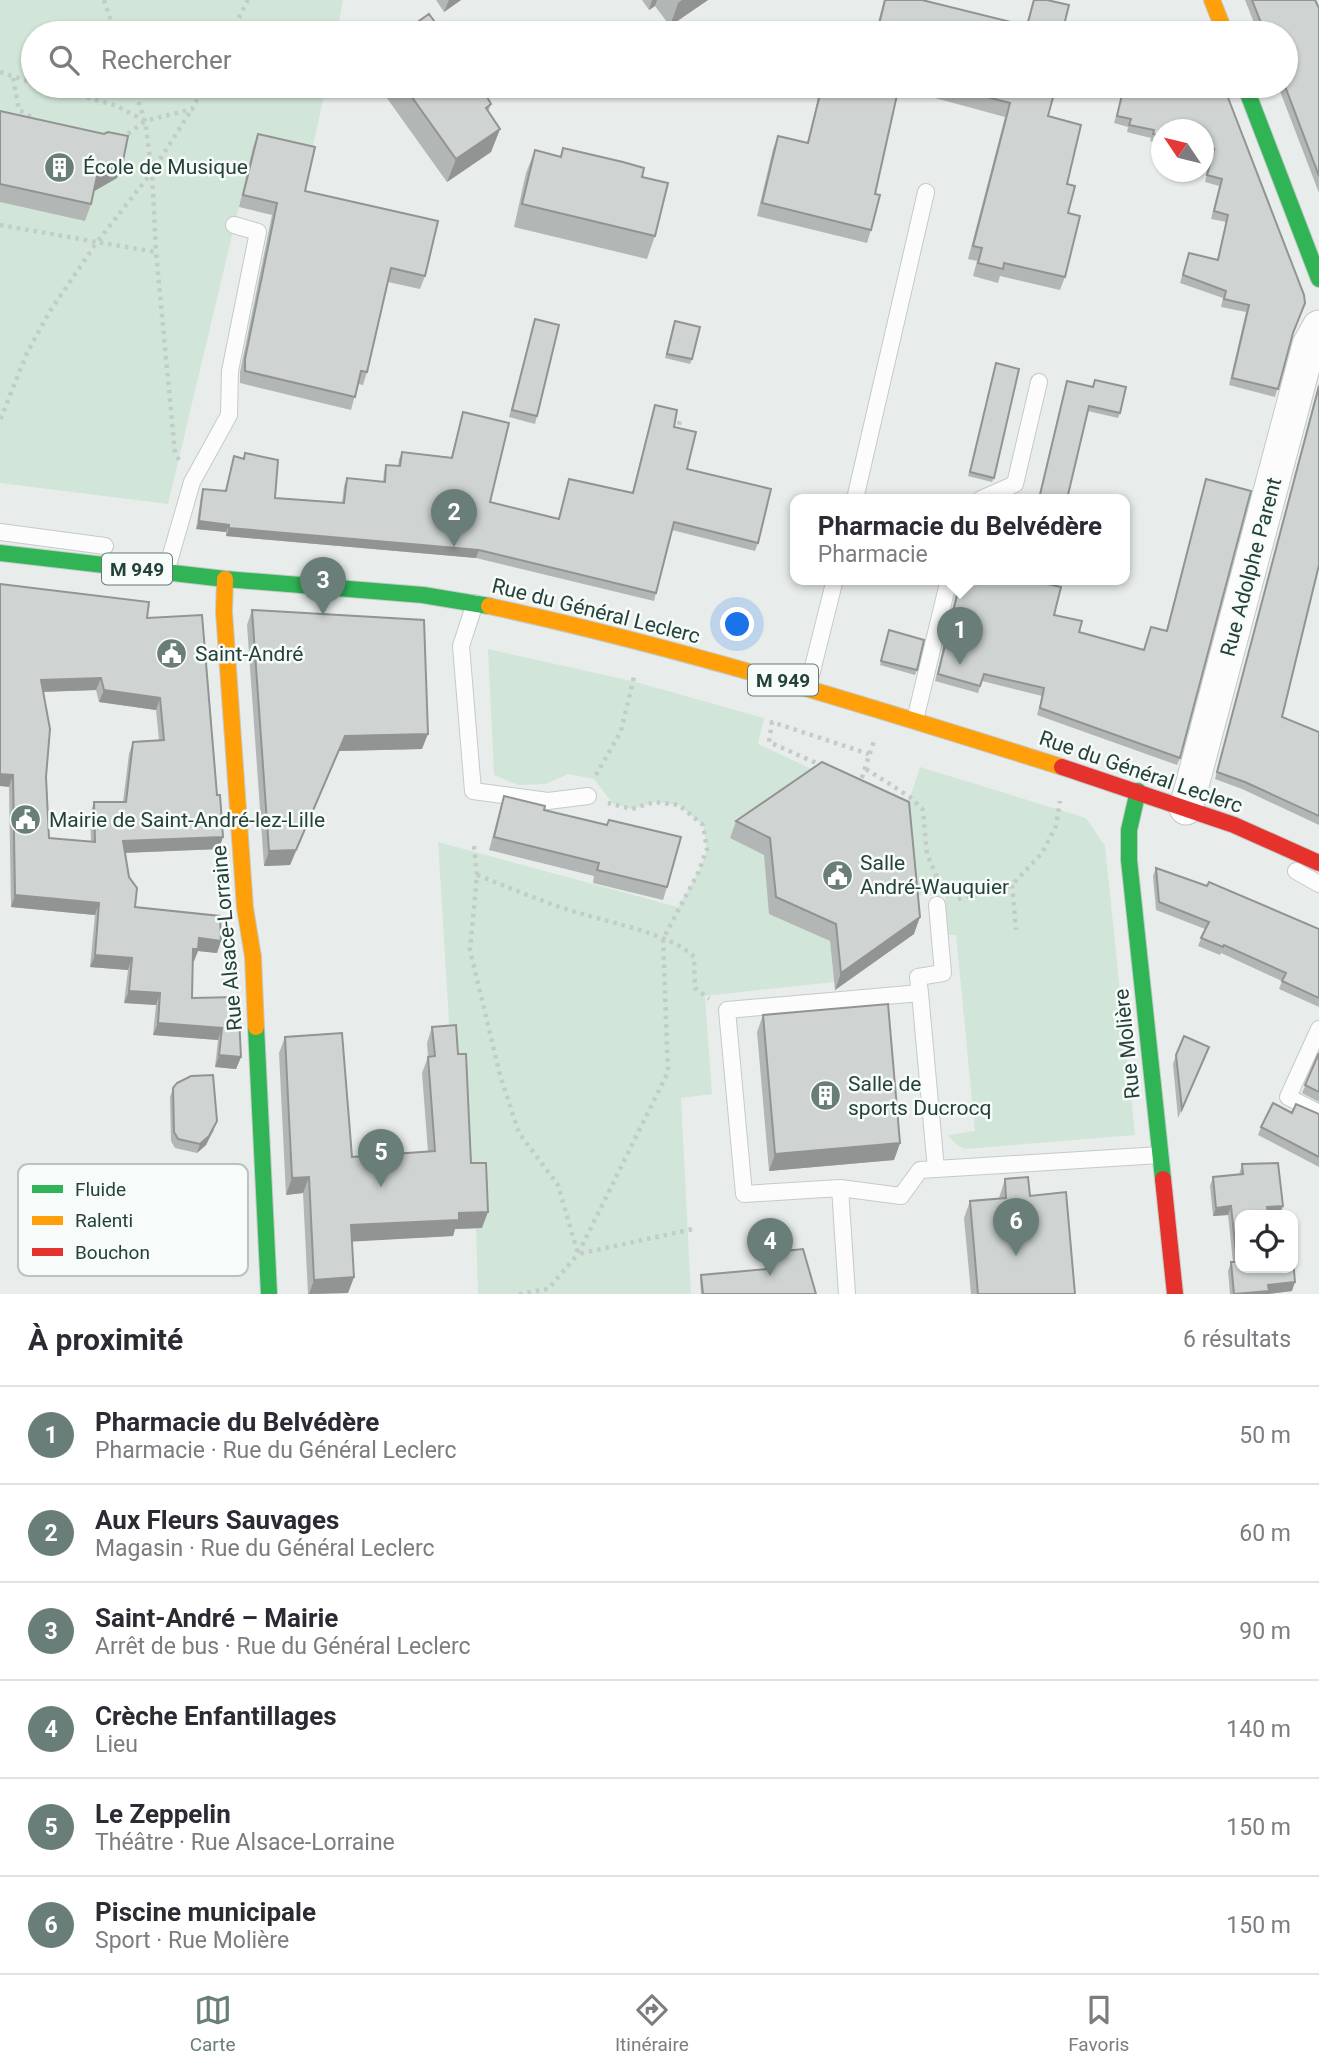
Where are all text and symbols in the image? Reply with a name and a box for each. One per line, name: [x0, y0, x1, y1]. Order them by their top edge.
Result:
search box: [21, 21, 1298, 98]
icon: search: [45, 41, 83, 79]
text: Rechercher: [101, 45, 232, 75]
north arrow: [1151, 119, 1214, 182]
building icon: École de Musique: [43, 150, 77, 184]
place label: École de Musique: [83, 155, 248, 179]
street label: Rue Adolphe Parent: [1216, 475, 1286, 659]
pin: 2: [431, 489, 477, 547]
popup: [790, 494, 1130, 585]
text: Pharmacie du Belvédère: [818, 511, 1102, 541]
text: Pharmacie: [818, 541, 928, 568]
road number: M 949: [102, 554, 172, 584]
pin: 3: [300, 557, 346, 615]
street label: Rue du Général Leclerc: [489, 574, 703, 648]
your location: [720, 607, 754, 641]
pin: 1: [937, 607, 983, 665]
public building icon: Saint-André: [155, 637, 189, 671]
place label: Saint-André: [195, 642, 303, 666]
road number: M 949: [748, 664, 818, 695]
street label: Rue du Général Leclerc: [1036, 726, 1246, 818]
public building icon: Mairie de Saint-André-lez-Lille: [9, 803, 43, 837]
place label: Mairie de Saint-André-lez-Lille: [49, 808, 325, 832]
street label: Rue Alsace-Lorraine: [207, 844, 247, 1032]
place label: Salle André-Wauquier: [860, 851, 1009, 899]
public building icon: Salle André-Wauquier: [820, 858, 854, 892]
street label: Rue Molière: [1109, 988, 1145, 1100]
place label: Salle de sports Ducrocq: [848, 1072, 991, 1120]
building icon: Salle de sports Ducrocq: [808, 1079, 842, 1113]
pin: 5: [358, 1129, 404, 1187]
legend: [18, 1164, 248, 1276]
text: Fluide: [75, 1178, 126, 1201]
pin: 6: [993, 1198, 1039, 1256]
text: Ralenti: [75, 1209, 133, 1232]
map controls: [1235, 1210, 1298, 1273]
button: locate: [1235, 1210, 1298, 1273]
pin: 4: [747, 1218, 793, 1276]
text: Bouchon: [75, 1241, 150, 1264]
text: À proximité: [28, 1322, 183, 1357]
text: 6 résultats: [1183, 1326, 1291, 1353]
text: Pharmacie du Belvédère: [95, 1407, 379, 1437]
text: 1: [44, 1422, 58, 1449]
text: 50 m: [1239, 1422, 1291, 1449]
text: Pharmacie · Rue du Général Leclerc: [95, 1437, 456, 1464]
text: Aux Fleurs Sauvages: [95, 1505, 339, 1535]
text: 2: [44, 1520, 58, 1547]
text: 60 m: [1239, 1520, 1291, 1547]
text: Magasin · Rue du Général Leclerc: [95, 1535, 435, 1562]
text: Saint-André – Mairie: [95, 1603, 338, 1633]
text: 3: [44, 1618, 58, 1645]
text: 90 m: [1239, 1618, 1291, 1645]
text: Arrêt de bus · Rue du Général Leclerc: [95, 1633, 471, 1660]
text: Crèche Enfantillages: [95, 1701, 337, 1731]
text: 4: [44, 1716, 58, 1743]
text: 140 m: [1226, 1716, 1291, 1743]
text: Lieu: [95, 1731, 138, 1758]
text: Le Zeppelin: [95, 1799, 231, 1829]
text: 5: [44, 1814, 58, 1841]
text: 150 m: [1226, 1814, 1291, 1841]
text: Théâtre · Rue Alsace-Lorraine: [95, 1829, 395, 1856]
text: Piscine municipale: [95, 1897, 316, 1927]
text: 6: [44, 1912, 58, 1939]
text: 150 m: [1226, 1912, 1291, 1939]
text: Sport · Rue Molière: [95, 1927, 289, 1954]
tab: Carte: [190, 1991, 236, 2056]
tab: Itinéraire: [615, 1991, 689, 2056]
tab: Favoris: [1068, 1991, 1129, 2056]

